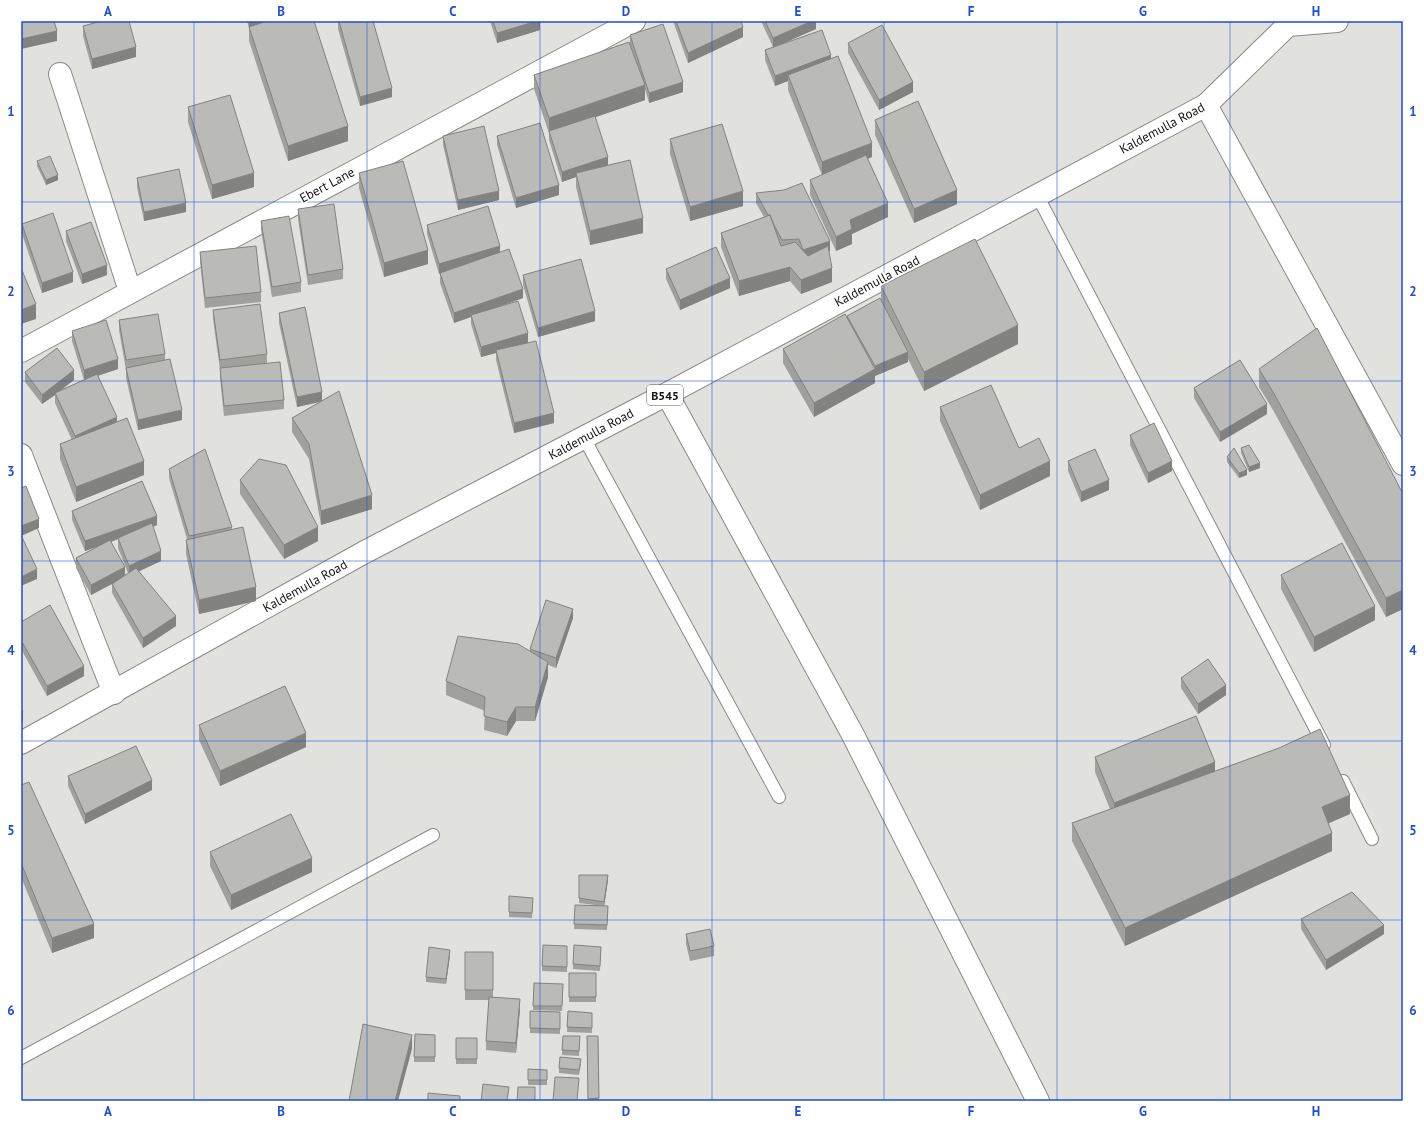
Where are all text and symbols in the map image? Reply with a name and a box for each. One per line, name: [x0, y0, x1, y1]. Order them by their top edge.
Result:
text: A: [104, 3, 112, 20]
text: B: [277, 3, 285, 20]
text: C: [449, 3, 457, 20]
text: D: [622, 3, 630, 20]
text: E: [795, 3, 802, 20]
text: F: [968, 3, 975, 20]
text: G: [1139, 3, 1147, 20]
text: H: [1312, 3, 1320, 20]
street label: Kaldemulla Road: [1117, 98, 1207, 158]
text: 1: [7, 103, 15, 120]
text: 1: [1409, 103, 1417, 120]
street label: Ebert Lane: [297, 163, 357, 207]
street label: Kaldemulla Road: [832, 251, 922, 311]
text: 2: [7, 283, 15, 300]
text: 2: [1409, 283, 1417, 300]
road number: B545: [647, 385, 683, 405]
street label: Kaldemulla Road: [546, 404, 636, 464]
text: 3: [7, 463, 15, 480]
text: 3: [1409, 463, 1417, 480]
street label: Kaldemulla Road: [260, 556, 350, 616]
text: 4: [7, 642, 15, 659]
text: 4: [1409, 642, 1417, 659]
text: 5: [7, 822, 15, 839]
text: 5: [1409, 822, 1417, 839]
text: 6: [7, 1002, 15, 1019]
text: 6: [1409, 1002, 1417, 1019]
text: A: [104, 1103, 112, 1120]
text: B: [277, 1103, 285, 1120]
text: C: [449, 1103, 457, 1120]
text: D: [622, 1103, 630, 1120]
text: E: [795, 1103, 802, 1120]
text: F: [968, 1103, 975, 1120]
text: G: [1139, 1103, 1147, 1120]
text: H: [1312, 1103, 1320, 1120]

